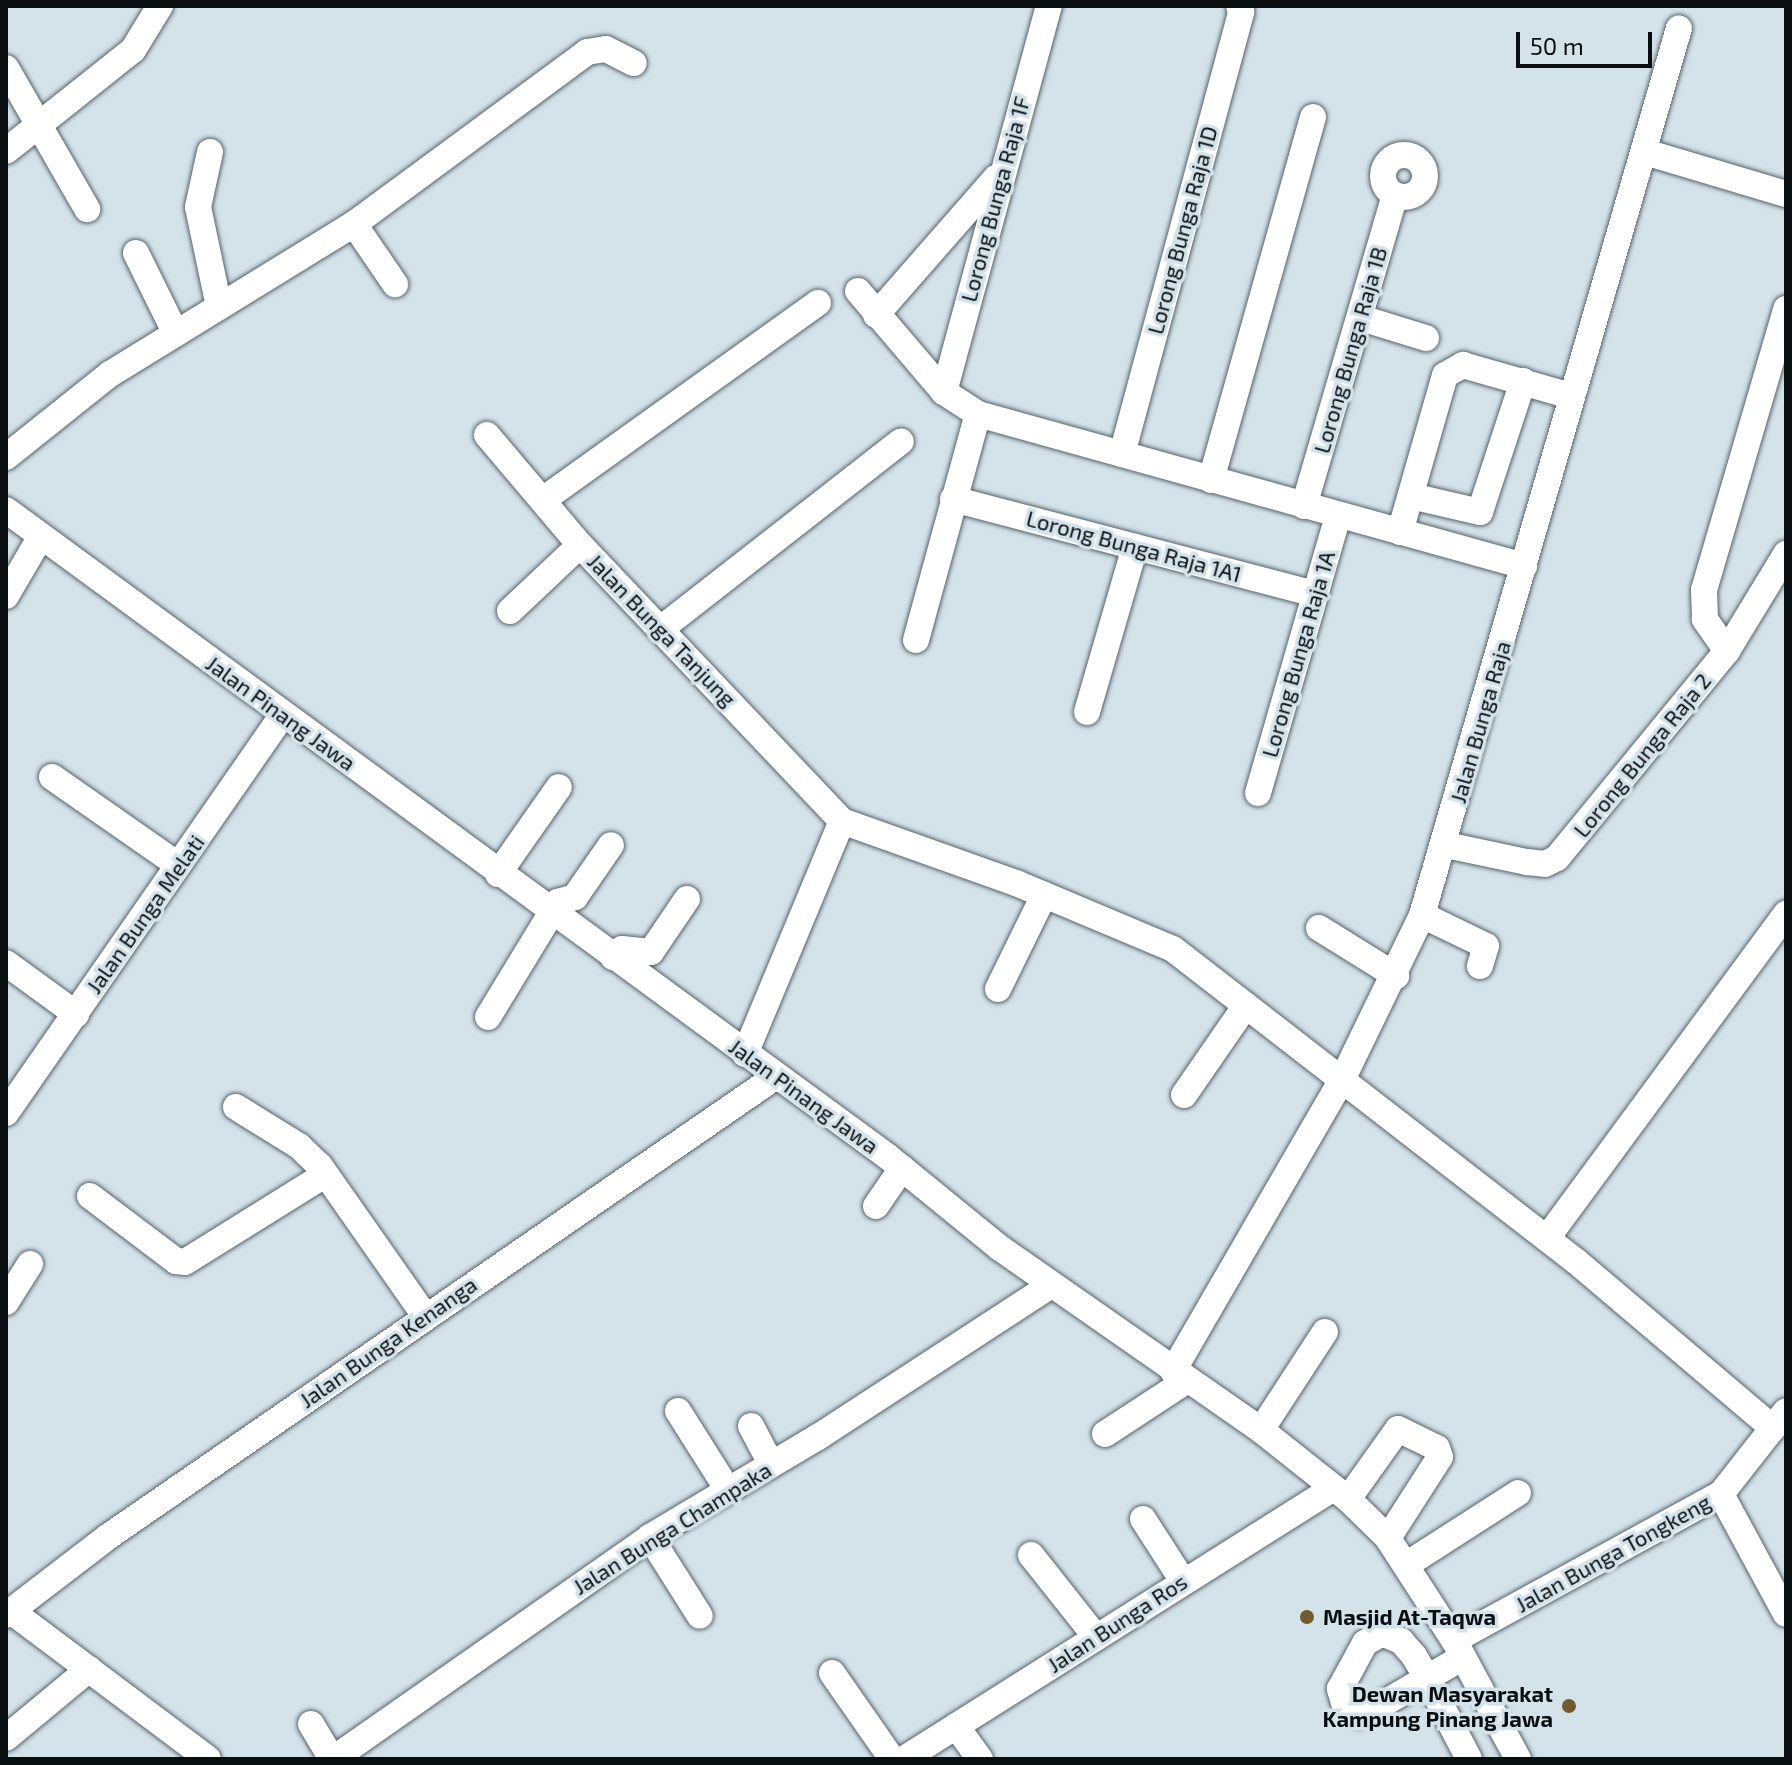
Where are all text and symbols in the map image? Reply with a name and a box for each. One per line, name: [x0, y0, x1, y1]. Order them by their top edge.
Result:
scale bar: [1520, 16, 1656, 66]
text: 50 m: [1530, 31, 1584, 60]
street label: Lorong Bunga Raja 1F: [955, 93, 1035, 305]
street label: Lorong Bunga Raja 1D: [1142, 123, 1222, 337]
street label: Lorong Bunga Raja 1B: [1308, 244, 1392, 456]
street label: Lorong Bunga Raja 1A1: [1024, 505, 1244, 587]
street label: Jalan Bunga Tanjung: [582, 548, 742, 712]
street label: Lorong Bunga Raja 1A: [1256, 548, 1340, 760]
street label: Jalan Bunga Raja: [1444, 638, 1516, 806]
street label: Jalan Pinang Jawa: [201, 650, 361, 776]
street label: Lorong Bunga Raja 2: [1568, 668, 1716, 842]
street label: Jalan Bunga Melati: [80, 830, 210, 998]
street label: Jalan Pinang Jawa: [724, 1033, 884, 1159]
street label: Jalan Bunga Kenanga: [294, 1271, 482, 1413]
street label: Jalan Bunga Champaka: [568, 1456, 776, 1600]
street label: Jalan Bunga Tongkeng: [1511, 1488, 1715, 1618]
street label: Jalan Bunga Ros: [1042, 1568, 1192, 1678]
place label: Masjid At-Taqwa: [1323, 1604, 1496, 1630]
marker: Masjid At-Taqwa: [1298, 1608, 1316, 1626]
place label: Dewan Masyarakat Kampung Pinang Jawa: [1322, 1680, 1553, 1732]
marker: Dewan Masyarakat Kampung Pinang Jawa: [1560, 1697, 1578, 1715]

